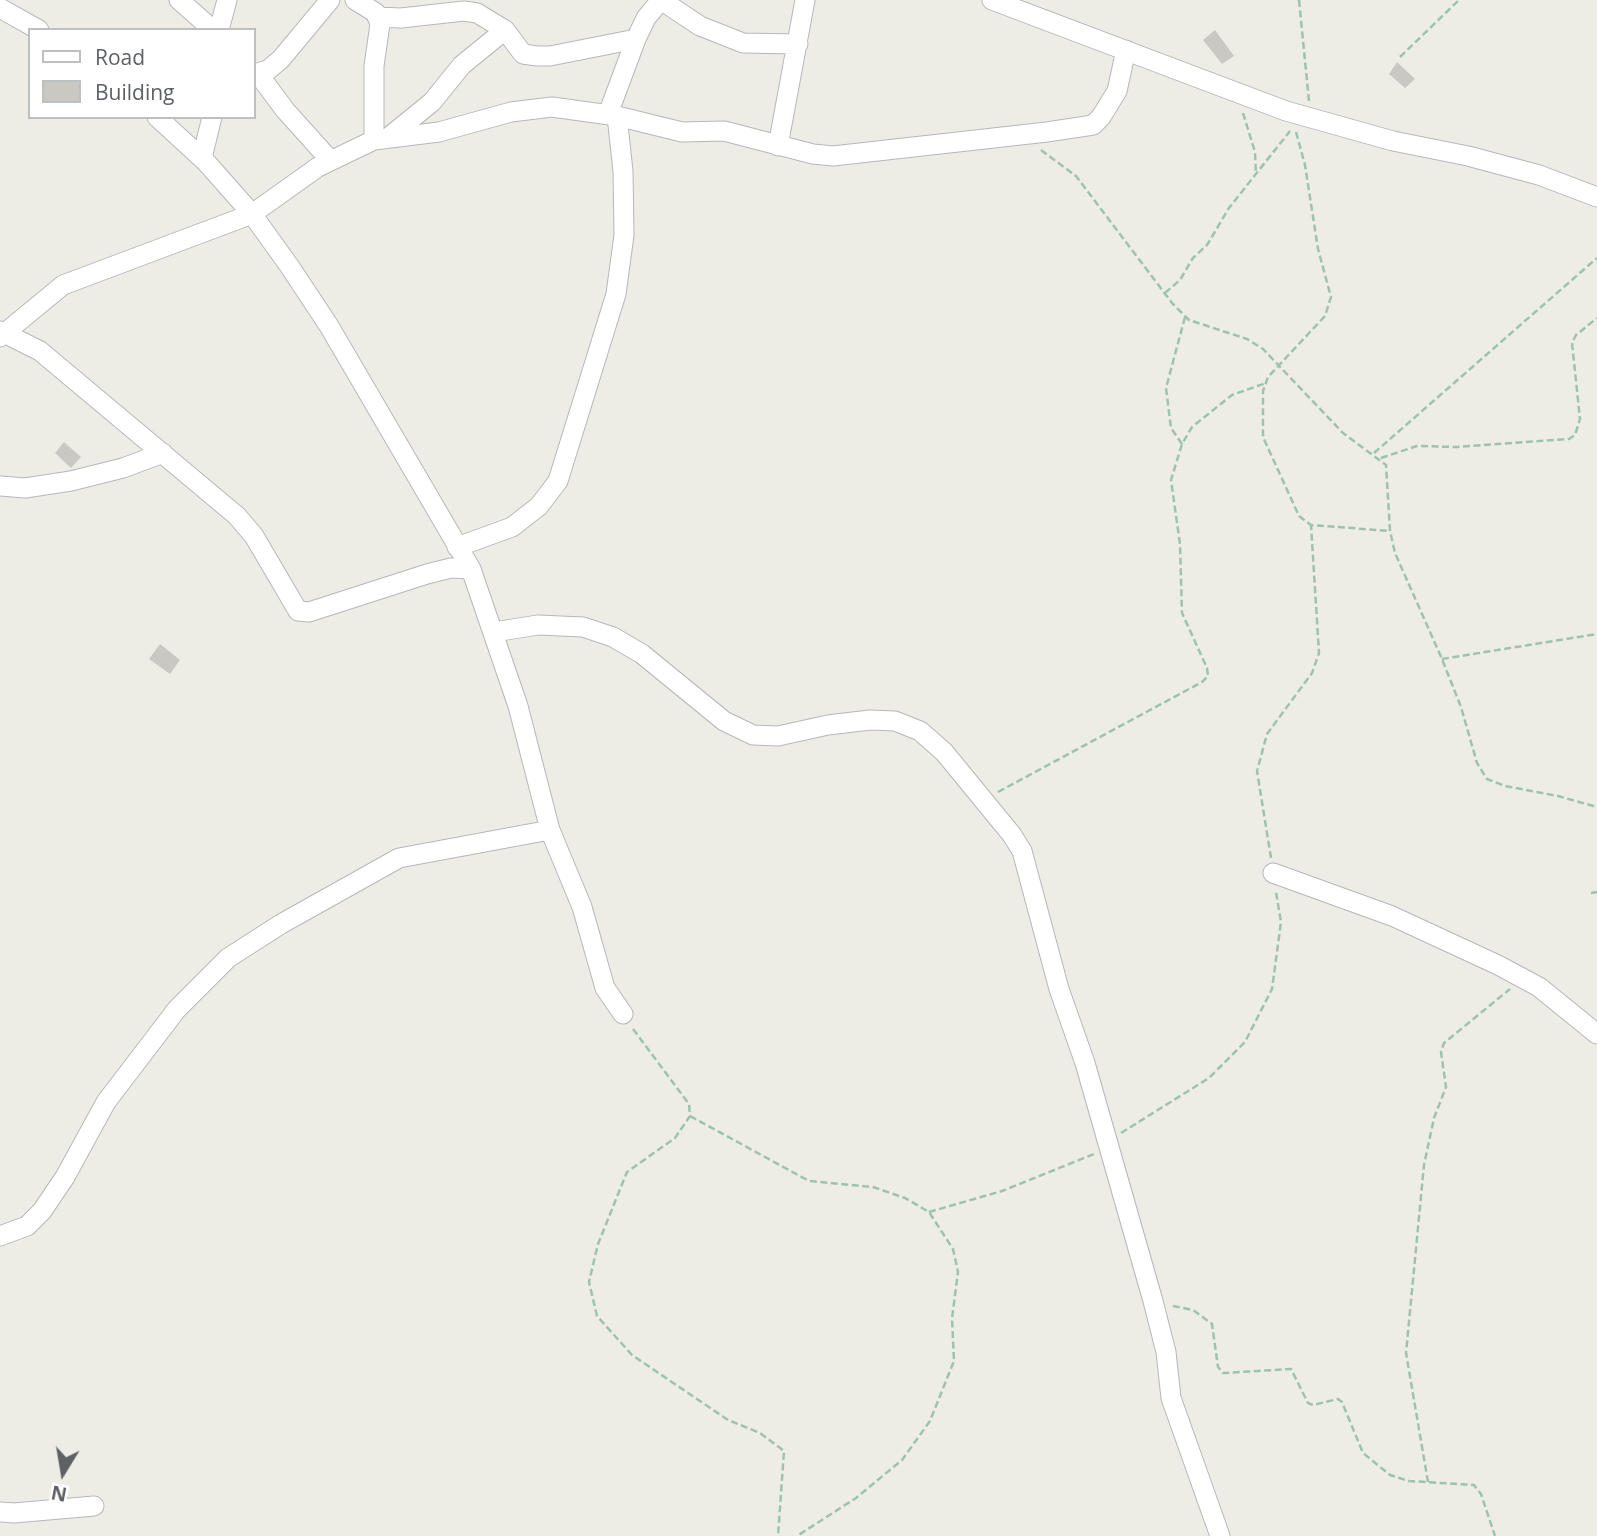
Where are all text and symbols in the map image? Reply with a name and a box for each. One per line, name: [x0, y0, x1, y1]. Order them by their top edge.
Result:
legend: [28, 28, 256, 119]
text: Road: [95, 43, 145, 71]
text: Building: [95, 78, 174, 106]
north arrow: [28, 1438, 98, 1508]
text: N: [49, 1479, 69, 1508]

